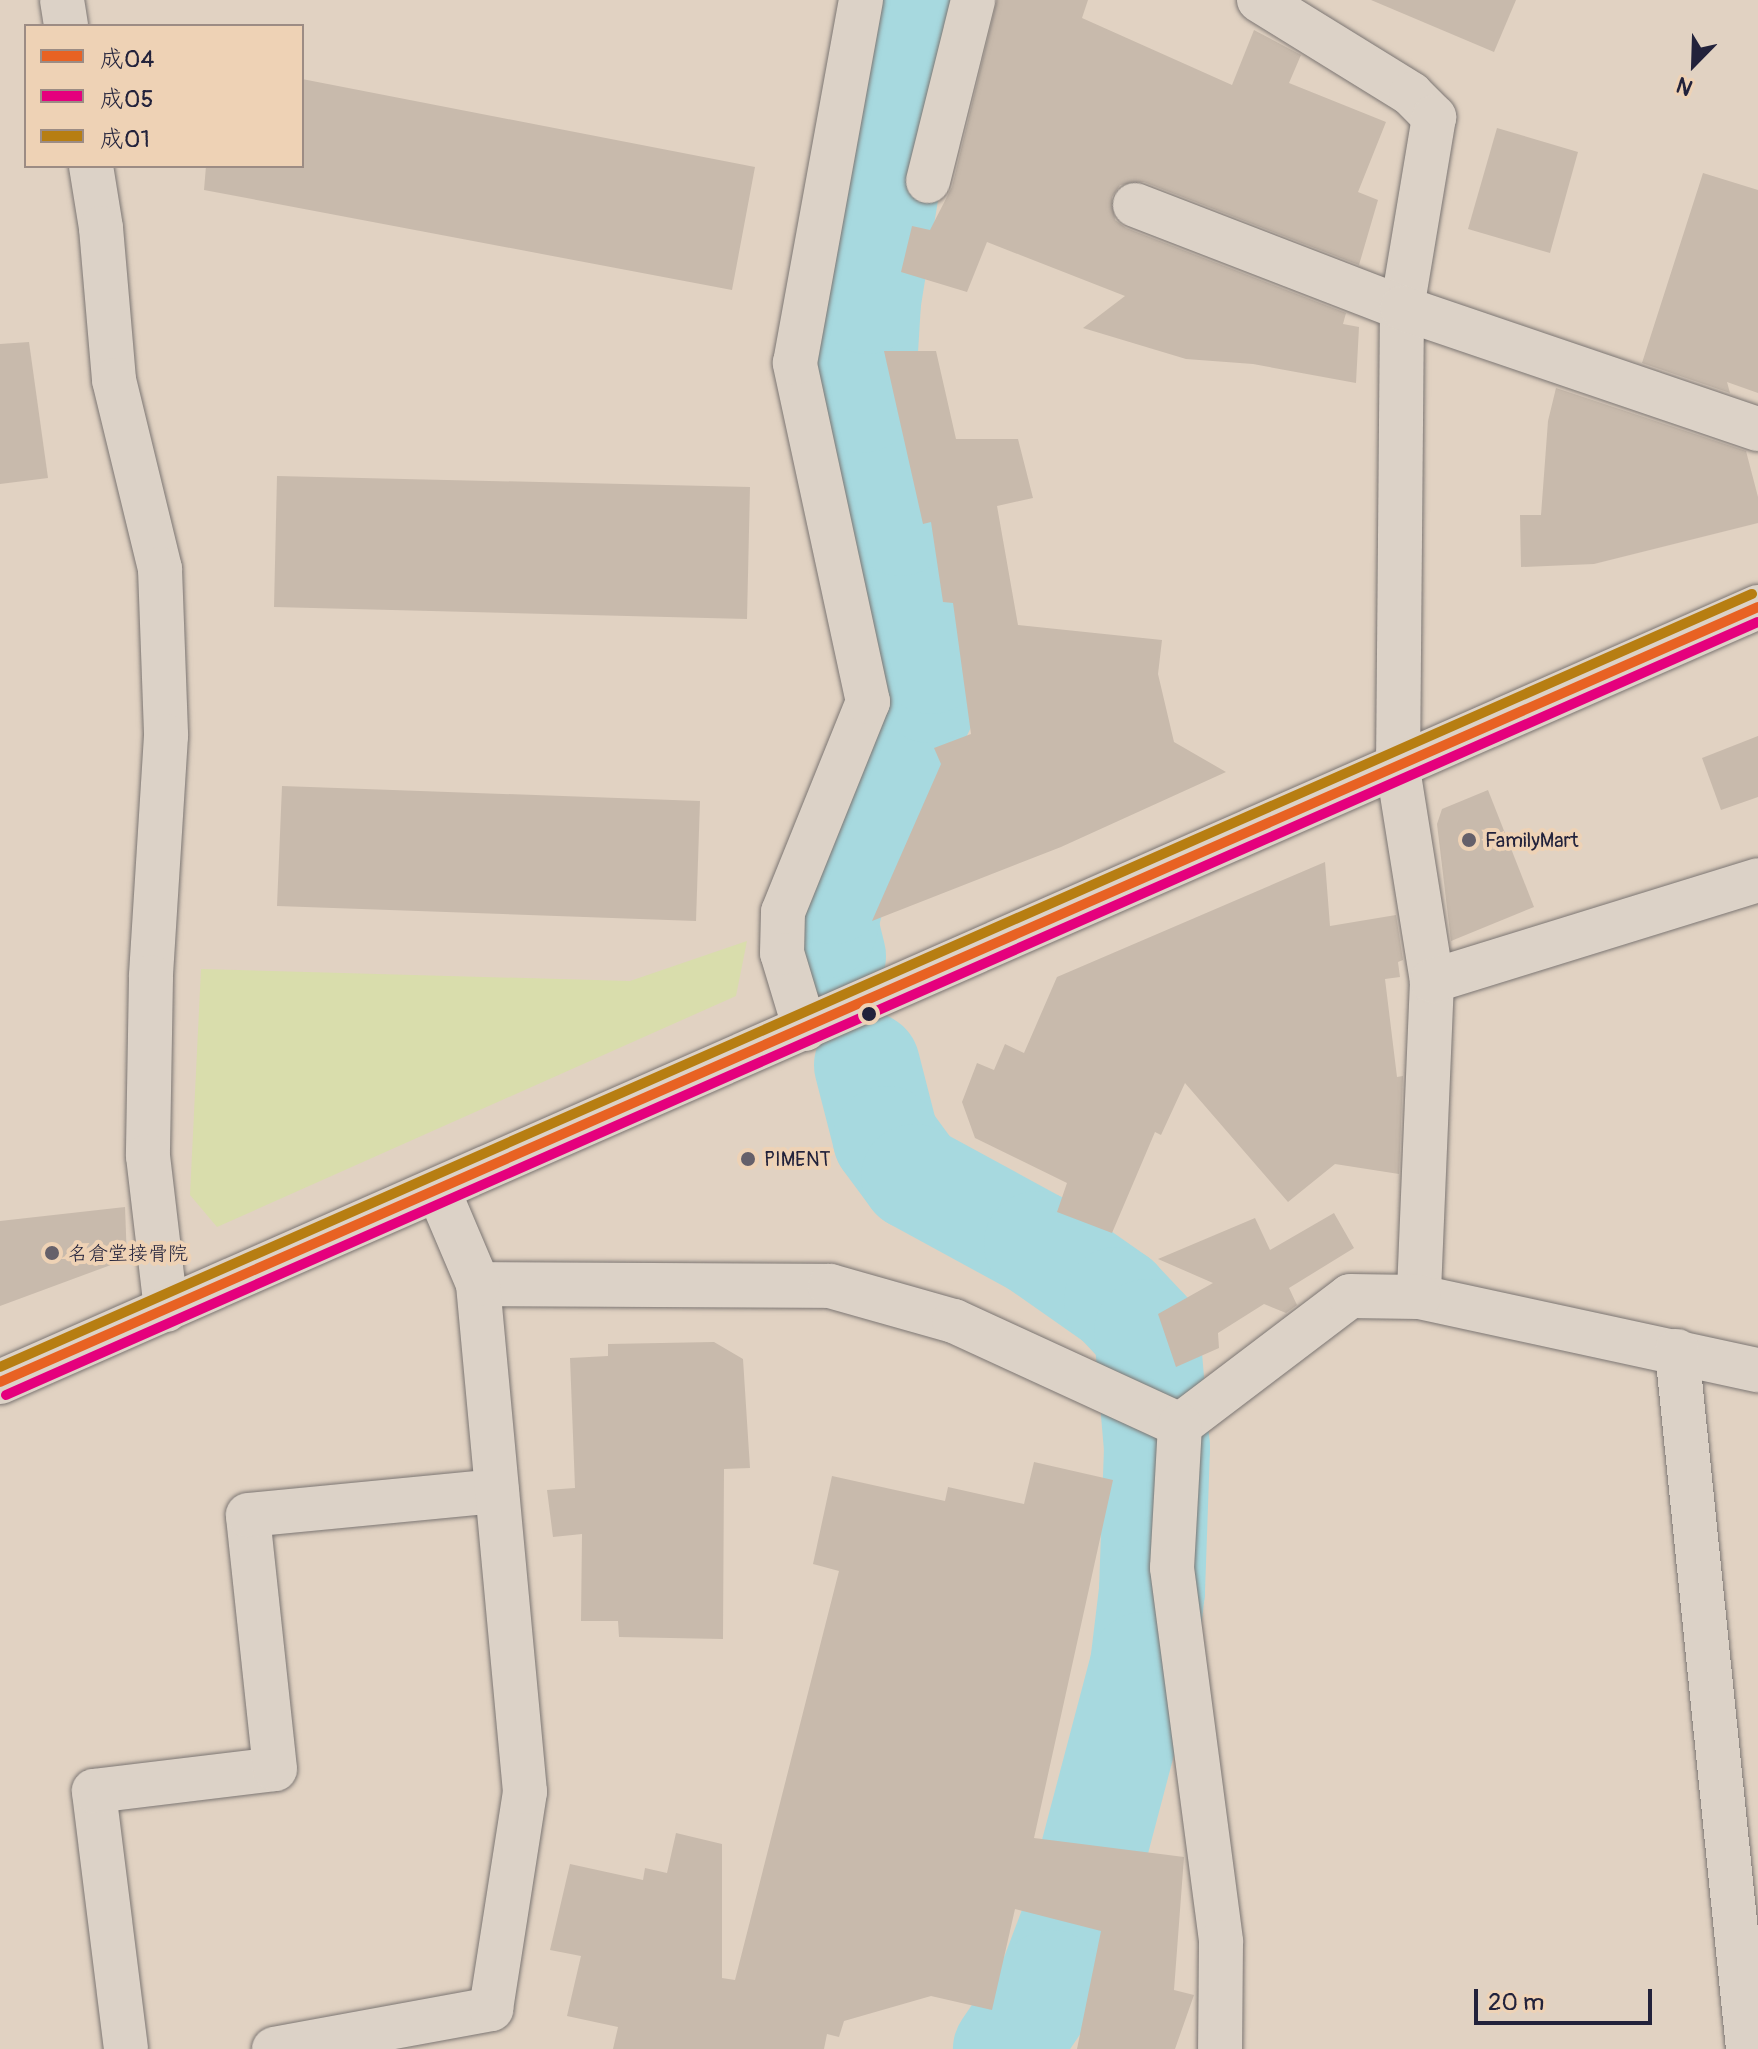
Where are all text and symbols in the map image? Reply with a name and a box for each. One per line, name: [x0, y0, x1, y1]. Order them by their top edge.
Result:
legend: [24, 24, 304, 168]
north arrow: [1654, 24, 1734, 104]
text: 成04: [100, 45, 154, 74]
text: N: [1672, 70, 1697, 102]
text: 成05: [100, 85, 153, 114]
text: 成01: [100, 125, 150, 154]
place label: FamilyMart: [1485, 828, 1579, 852]
marker: FamilyMart: [1460, 831, 1478, 849]
unlabelled marker: [861, 1006, 877, 1022]
place label: PIMENT: [764, 1147, 830, 1171]
marker: PIMENT: [739, 1150, 757, 1168]
place label: 名倉堂接骨院: [68, 1241, 188, 1265]
marker: 名倉堂接骨院: [43, 1244, 61, 1262]
scale bar: [1478, 1973, 1656, 2023]
text: 20 m: [1488, 1988, 1544, 2017]

